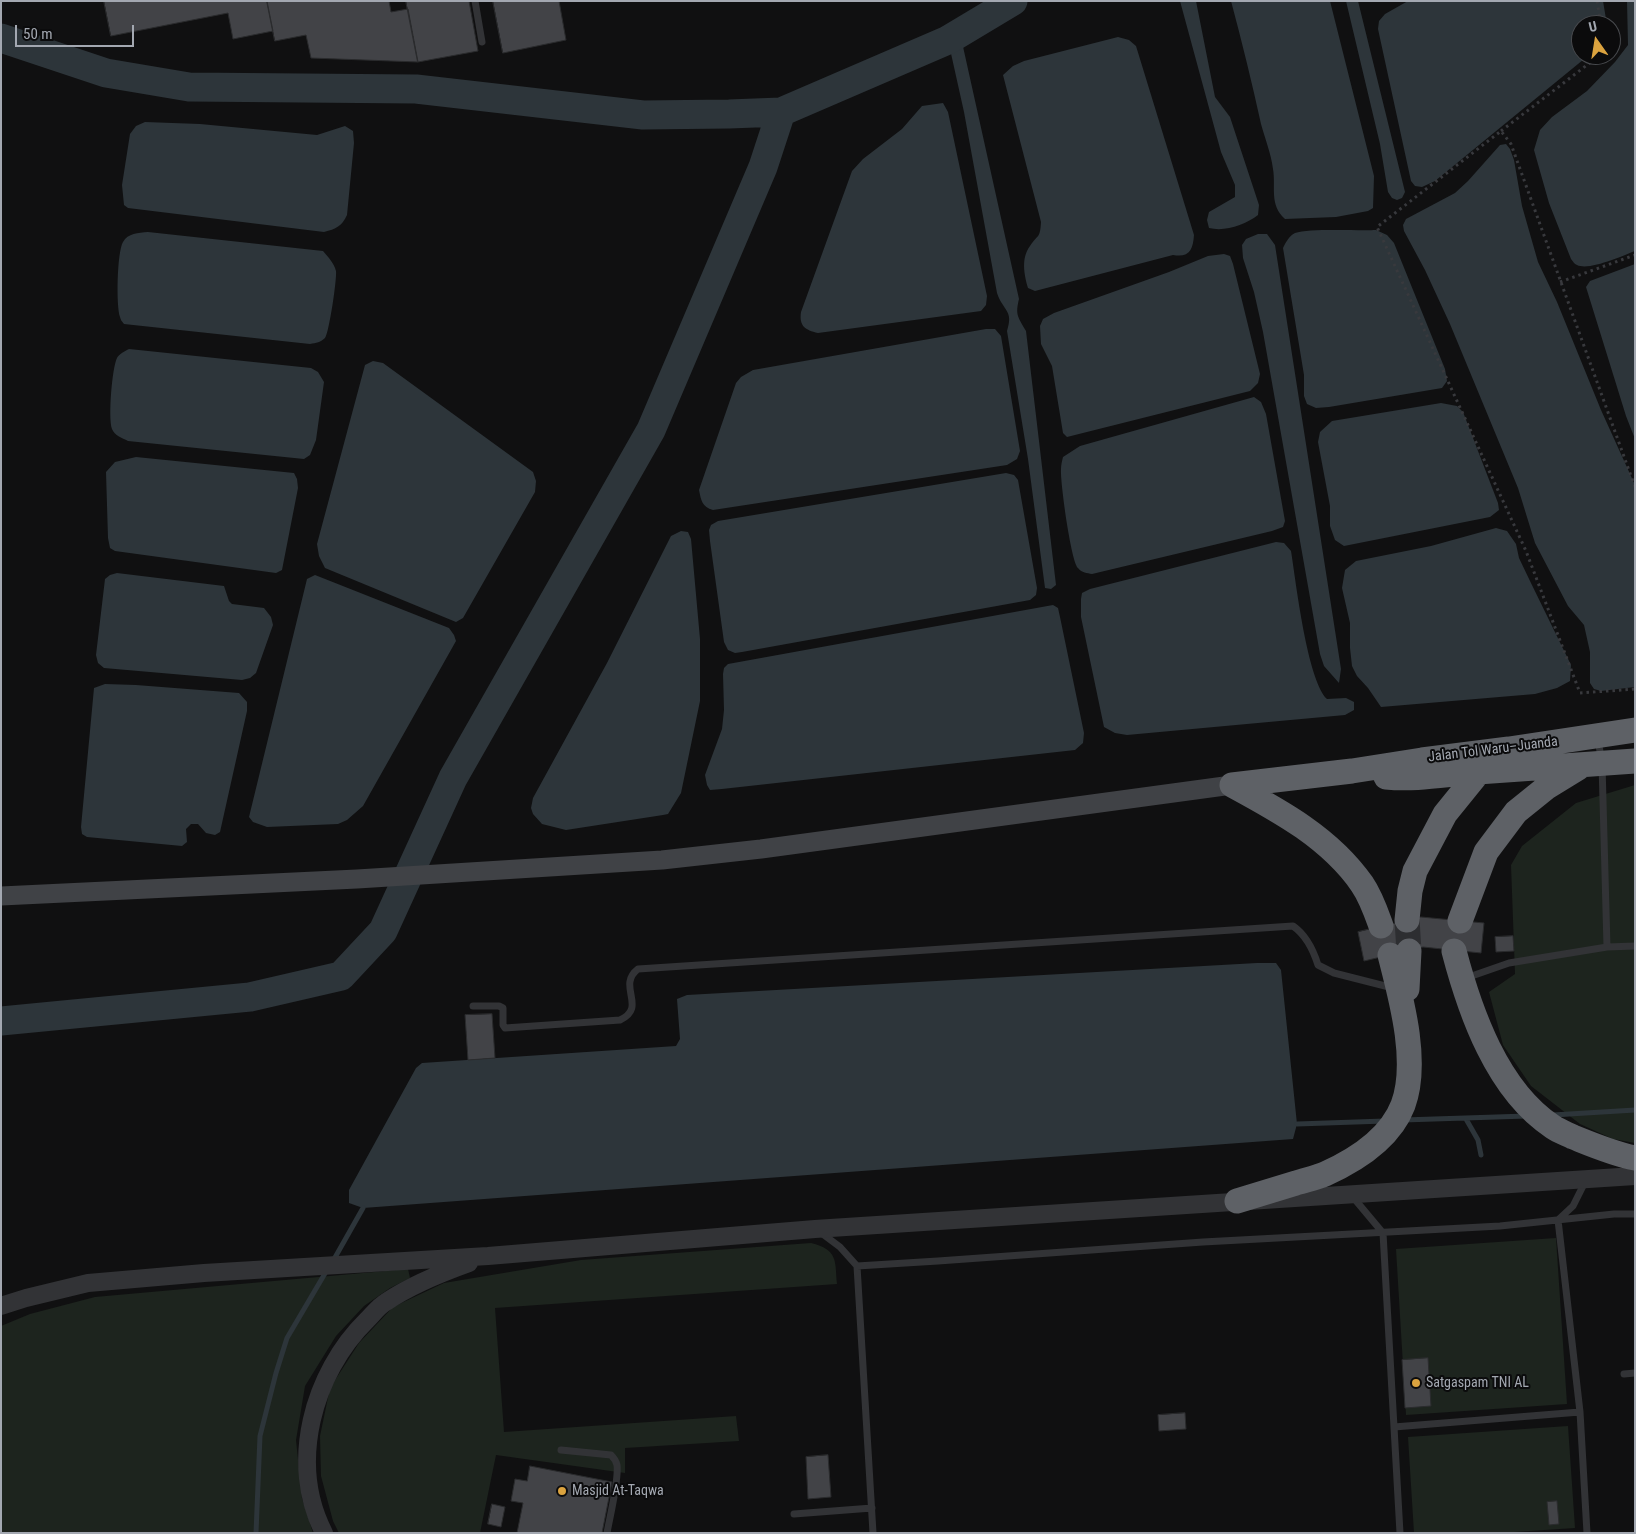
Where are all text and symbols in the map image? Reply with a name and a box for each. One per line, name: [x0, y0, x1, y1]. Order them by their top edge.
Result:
scale bar: [18, 15, 136, 47]
north arrow: [1571, 15, 1621, 65]
text: U: [1587, 18, 1599, 35]
text: 50 m: [23, 25, 53, 43]
street label: Jalan Tol Waru–Juanda: [1427, 734, 1559, 766]
place label: Satgaspam TNI AL: [1426, 1375, 1529, 1391]
marker: Satgaspam TNI AL: [1410, 1377, 1422, 1389]
place label: Masjid At-Taqwa: [572, 1483, 664, 1499]
marker: Masjid At-Taqwa: [556, 1485, 568, 1497]

